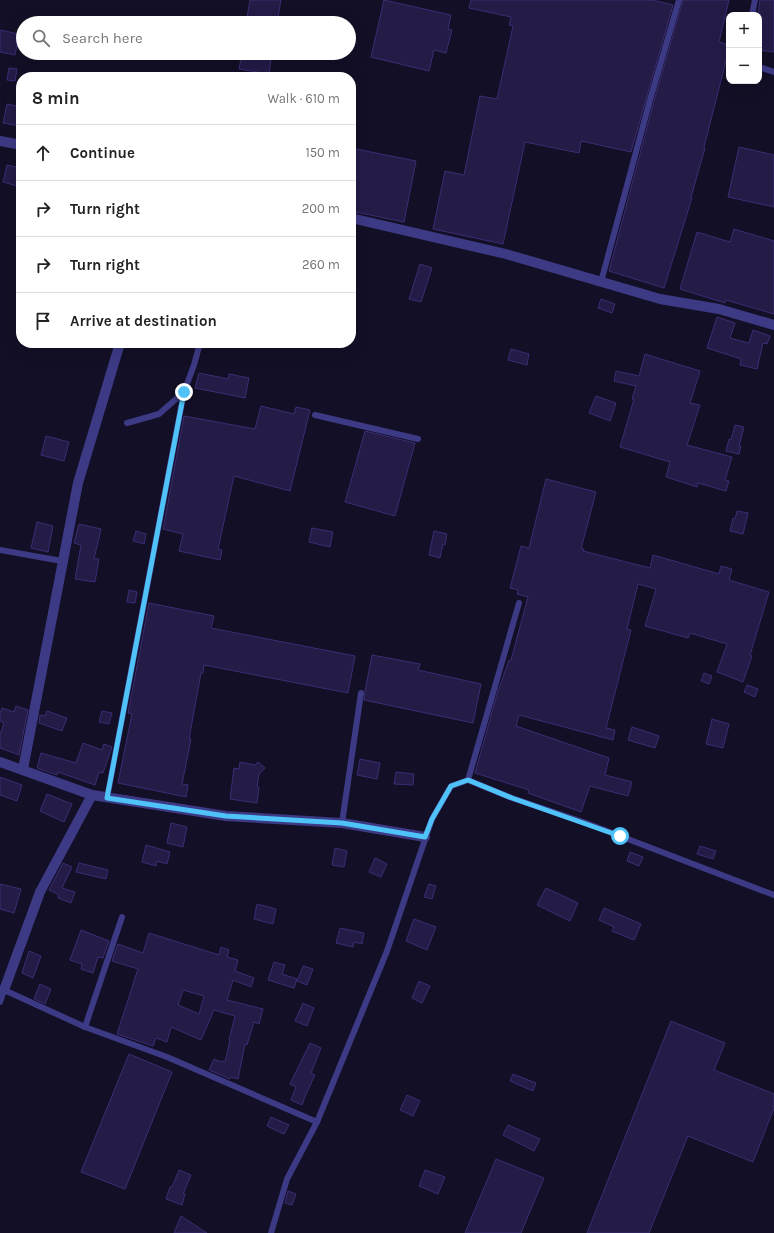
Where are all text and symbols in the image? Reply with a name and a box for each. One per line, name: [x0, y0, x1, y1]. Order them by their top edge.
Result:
map controls: [726, 12, 762, 84]
button: +: [726, 12, 762, 48]
search box: [16, 16, 356, 60]
icon: search: [30, 27, 52, 49]
text: Search here: [62, 29, 143, 47]
button: −: [726, 48, 762, 84]
text: 8 min: [32, 88, 80, 108]
text: Walk · 610 m: [267, 91, 340, 106]
icon: ahead: [32, 142, 54, 164]
text: Continue: [70, 144, 135, 162]
text: 150 m: [305, 145, 340, 160]
icon: right: [32, 198, 54, 220]
text: Turn right: [70, 200, 140, 218]
text: 200 m: [302, 201, 340, 216]
icon: right: [32, 254, 54, 276]
text: Turn right: [70, 256, 140, 274]
text: 260 m: [302, 257, 340, 272]
icon: arrive: [32, 310, 54, 332]
text: Arrive at destination: [70, 312, 217, 330]
route end: [175, 383, 193, 401]
route start: [611, 827, 629, 845]

